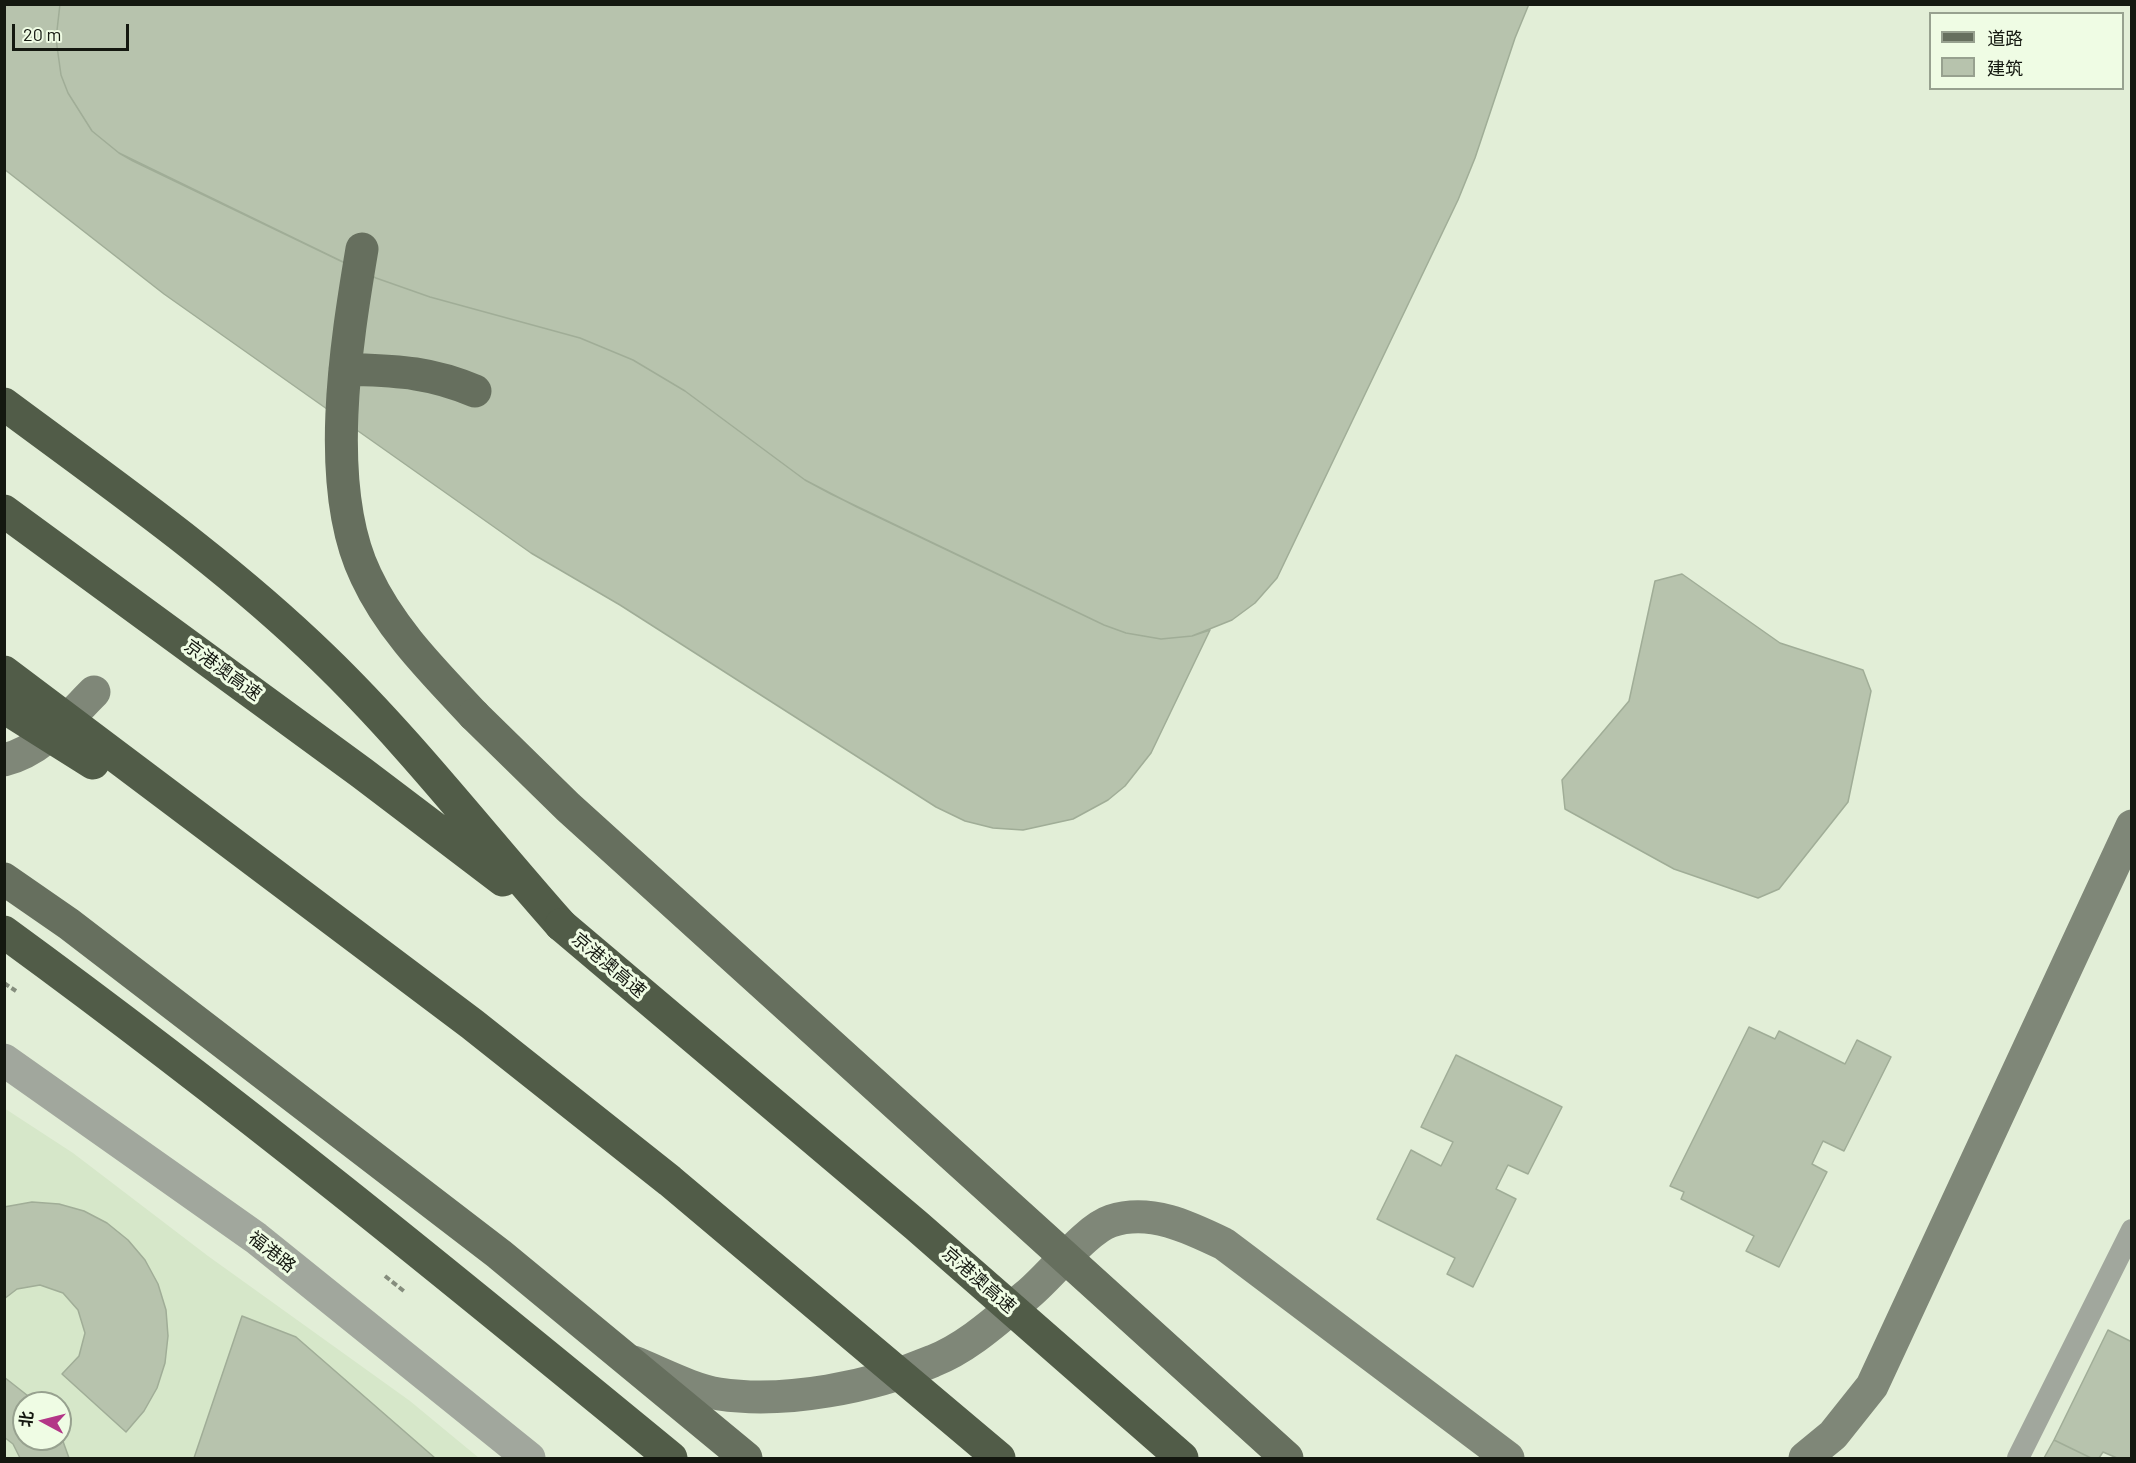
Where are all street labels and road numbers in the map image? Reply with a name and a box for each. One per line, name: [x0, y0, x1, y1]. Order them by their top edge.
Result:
street label: 京港澳高速: [180, 635, 266, 705]
street label: 京港澳高速: [568, 928, 650, 1002]
street label: 福港路: [244, 1227, 300, 1277]
street label: 京港澳高速: [938, 1242, 1020, 1318]

